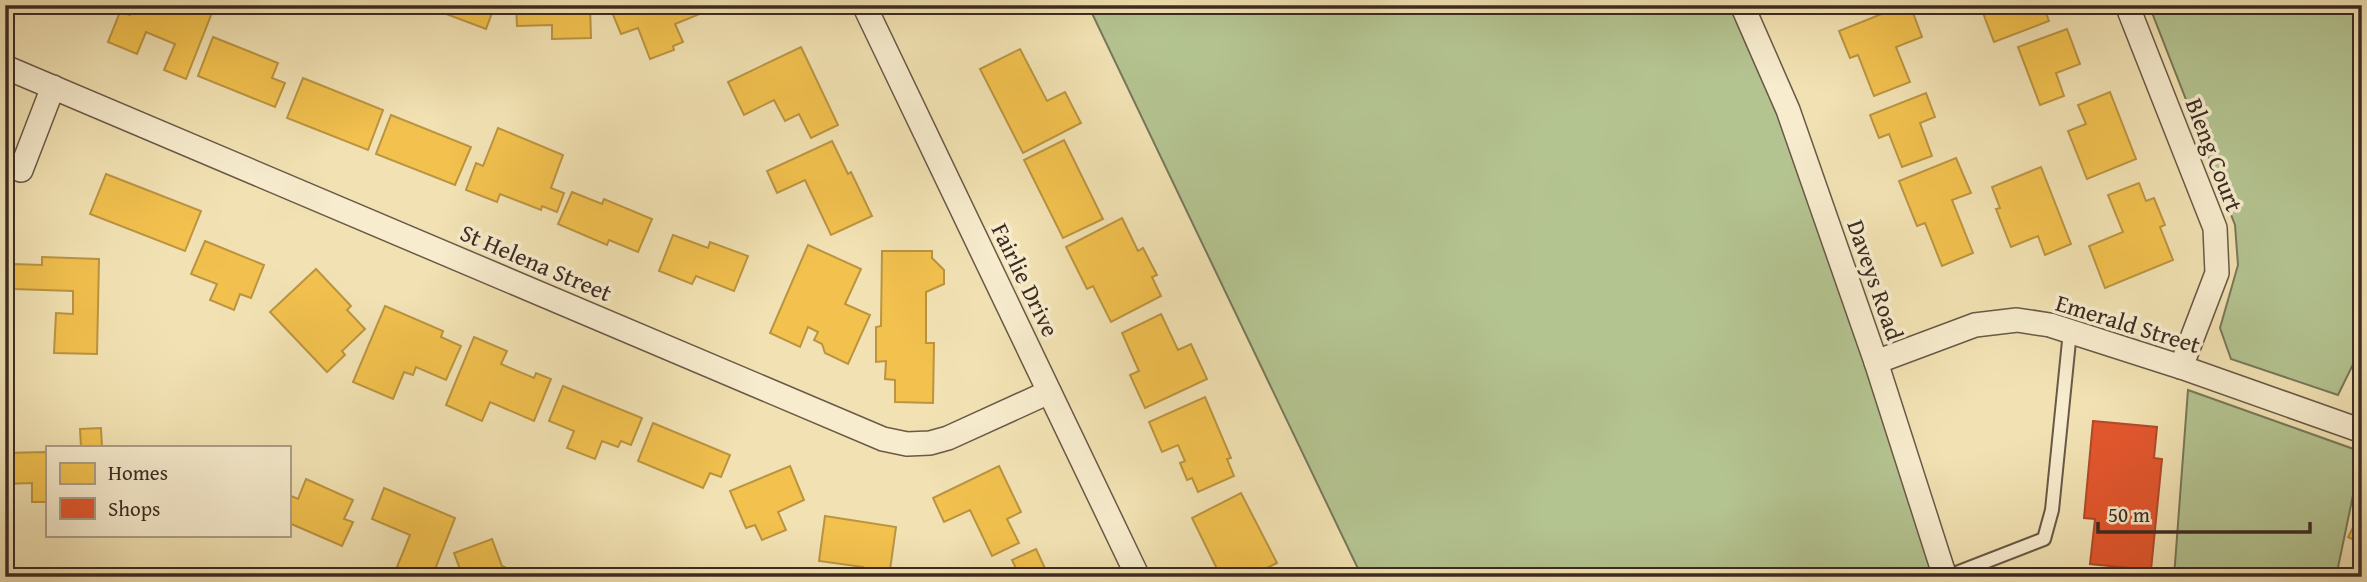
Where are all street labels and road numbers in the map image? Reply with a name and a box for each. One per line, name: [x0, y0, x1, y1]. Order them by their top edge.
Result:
street label: Bleng Court: [2177, 93, 2252, 217]
street label: St Helena Street: [455, 215, 618, 310]
street label: Daveys Road: [1839, 215, 1912, 345]
street label: Fairlie Drive: [983, 217, 1068, 343]
street label: Emerald Street: [2052, 285, 2205, 362]

